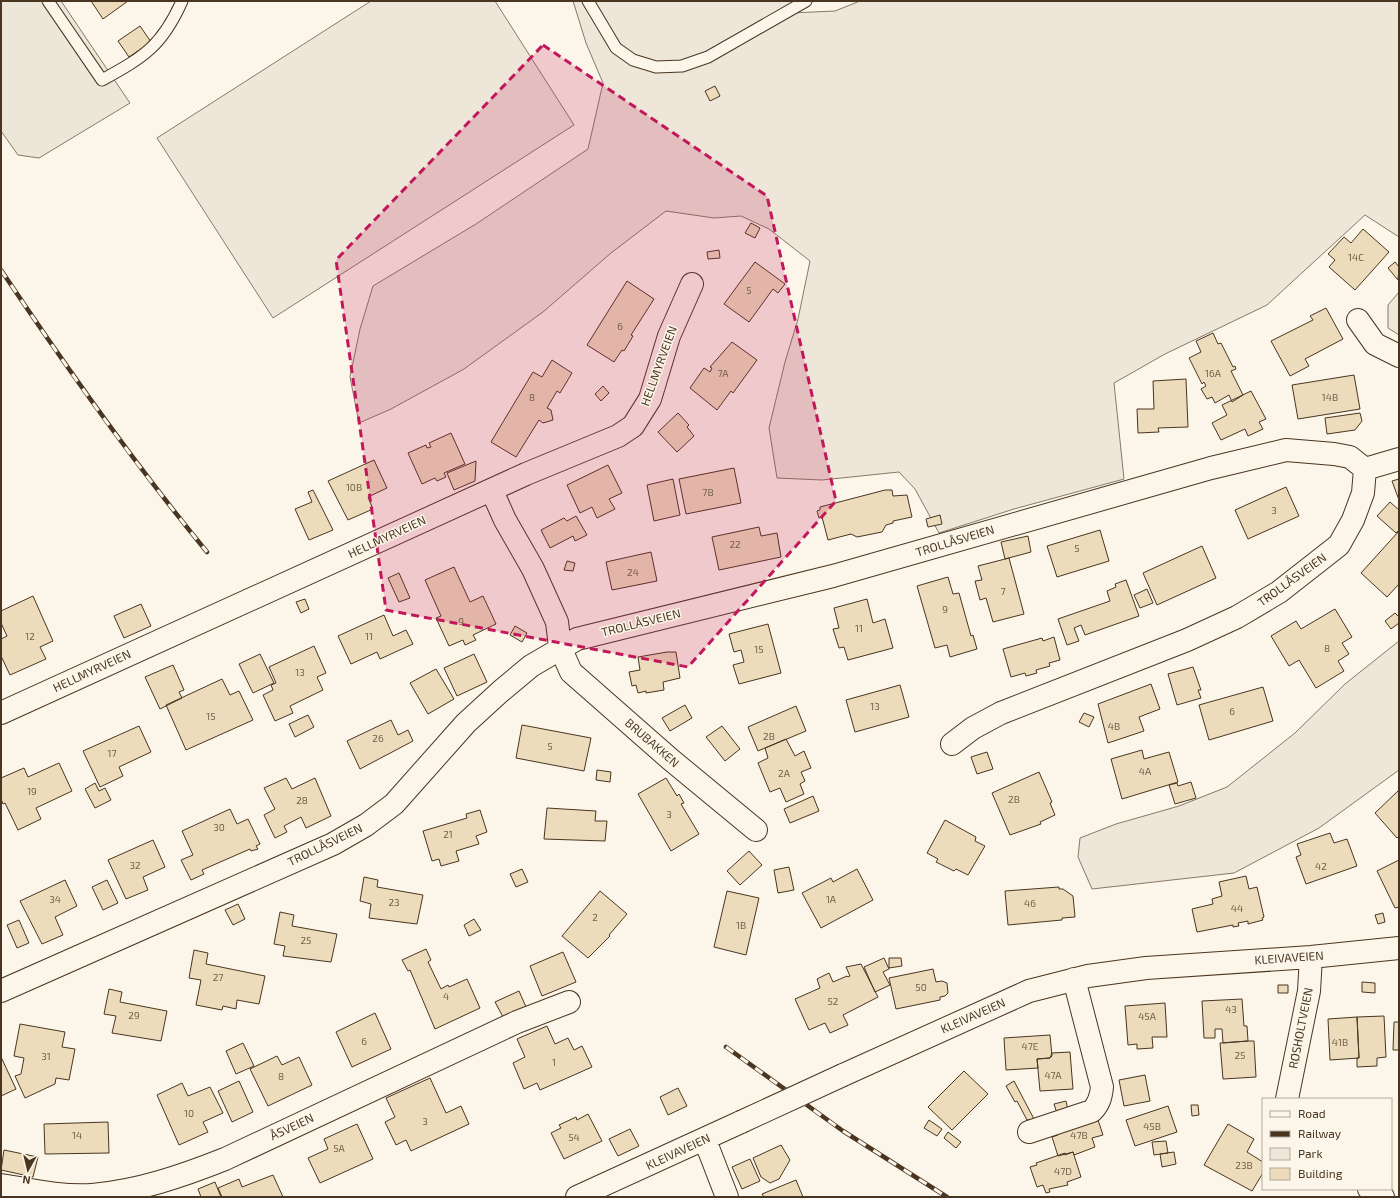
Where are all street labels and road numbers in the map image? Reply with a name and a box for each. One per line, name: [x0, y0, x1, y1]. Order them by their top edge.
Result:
street label: HELLMYRVEIEN: [637, 324, 679, 408]
street label: HELLMYRVEIEN: [346, 512, 428, 560]
street label: TROLLÅSVEIEN: [914, 521, 996, 559]
street label: TROLLÅSVEIEN: [1254, 550, 1328, 609]
street label: TROLLÅSVEIEN: [600, 605, 682, 639]
street label: HELLMYRVEIEN: [51, 646, 133, 694]
street label: BRUBAKKEN: [623, 715, 683, 770]
street label: TROLLÅSVEIEN: [285, 820, 364, 868]
street label: KLEIVAVEIEN: [1254, 948, 1324, 966]
street label: RØSHOLTVEIEN: [1285, 986, 1315, 1070]
street label: KLEIVAVEIEN: [938, 995, 1007, 1036]
street label: ÅSVEIEN: [268, 1110, 316, 1142]
street label: KLEIVAVEIEN: [643, 1130, 712, 1172]

